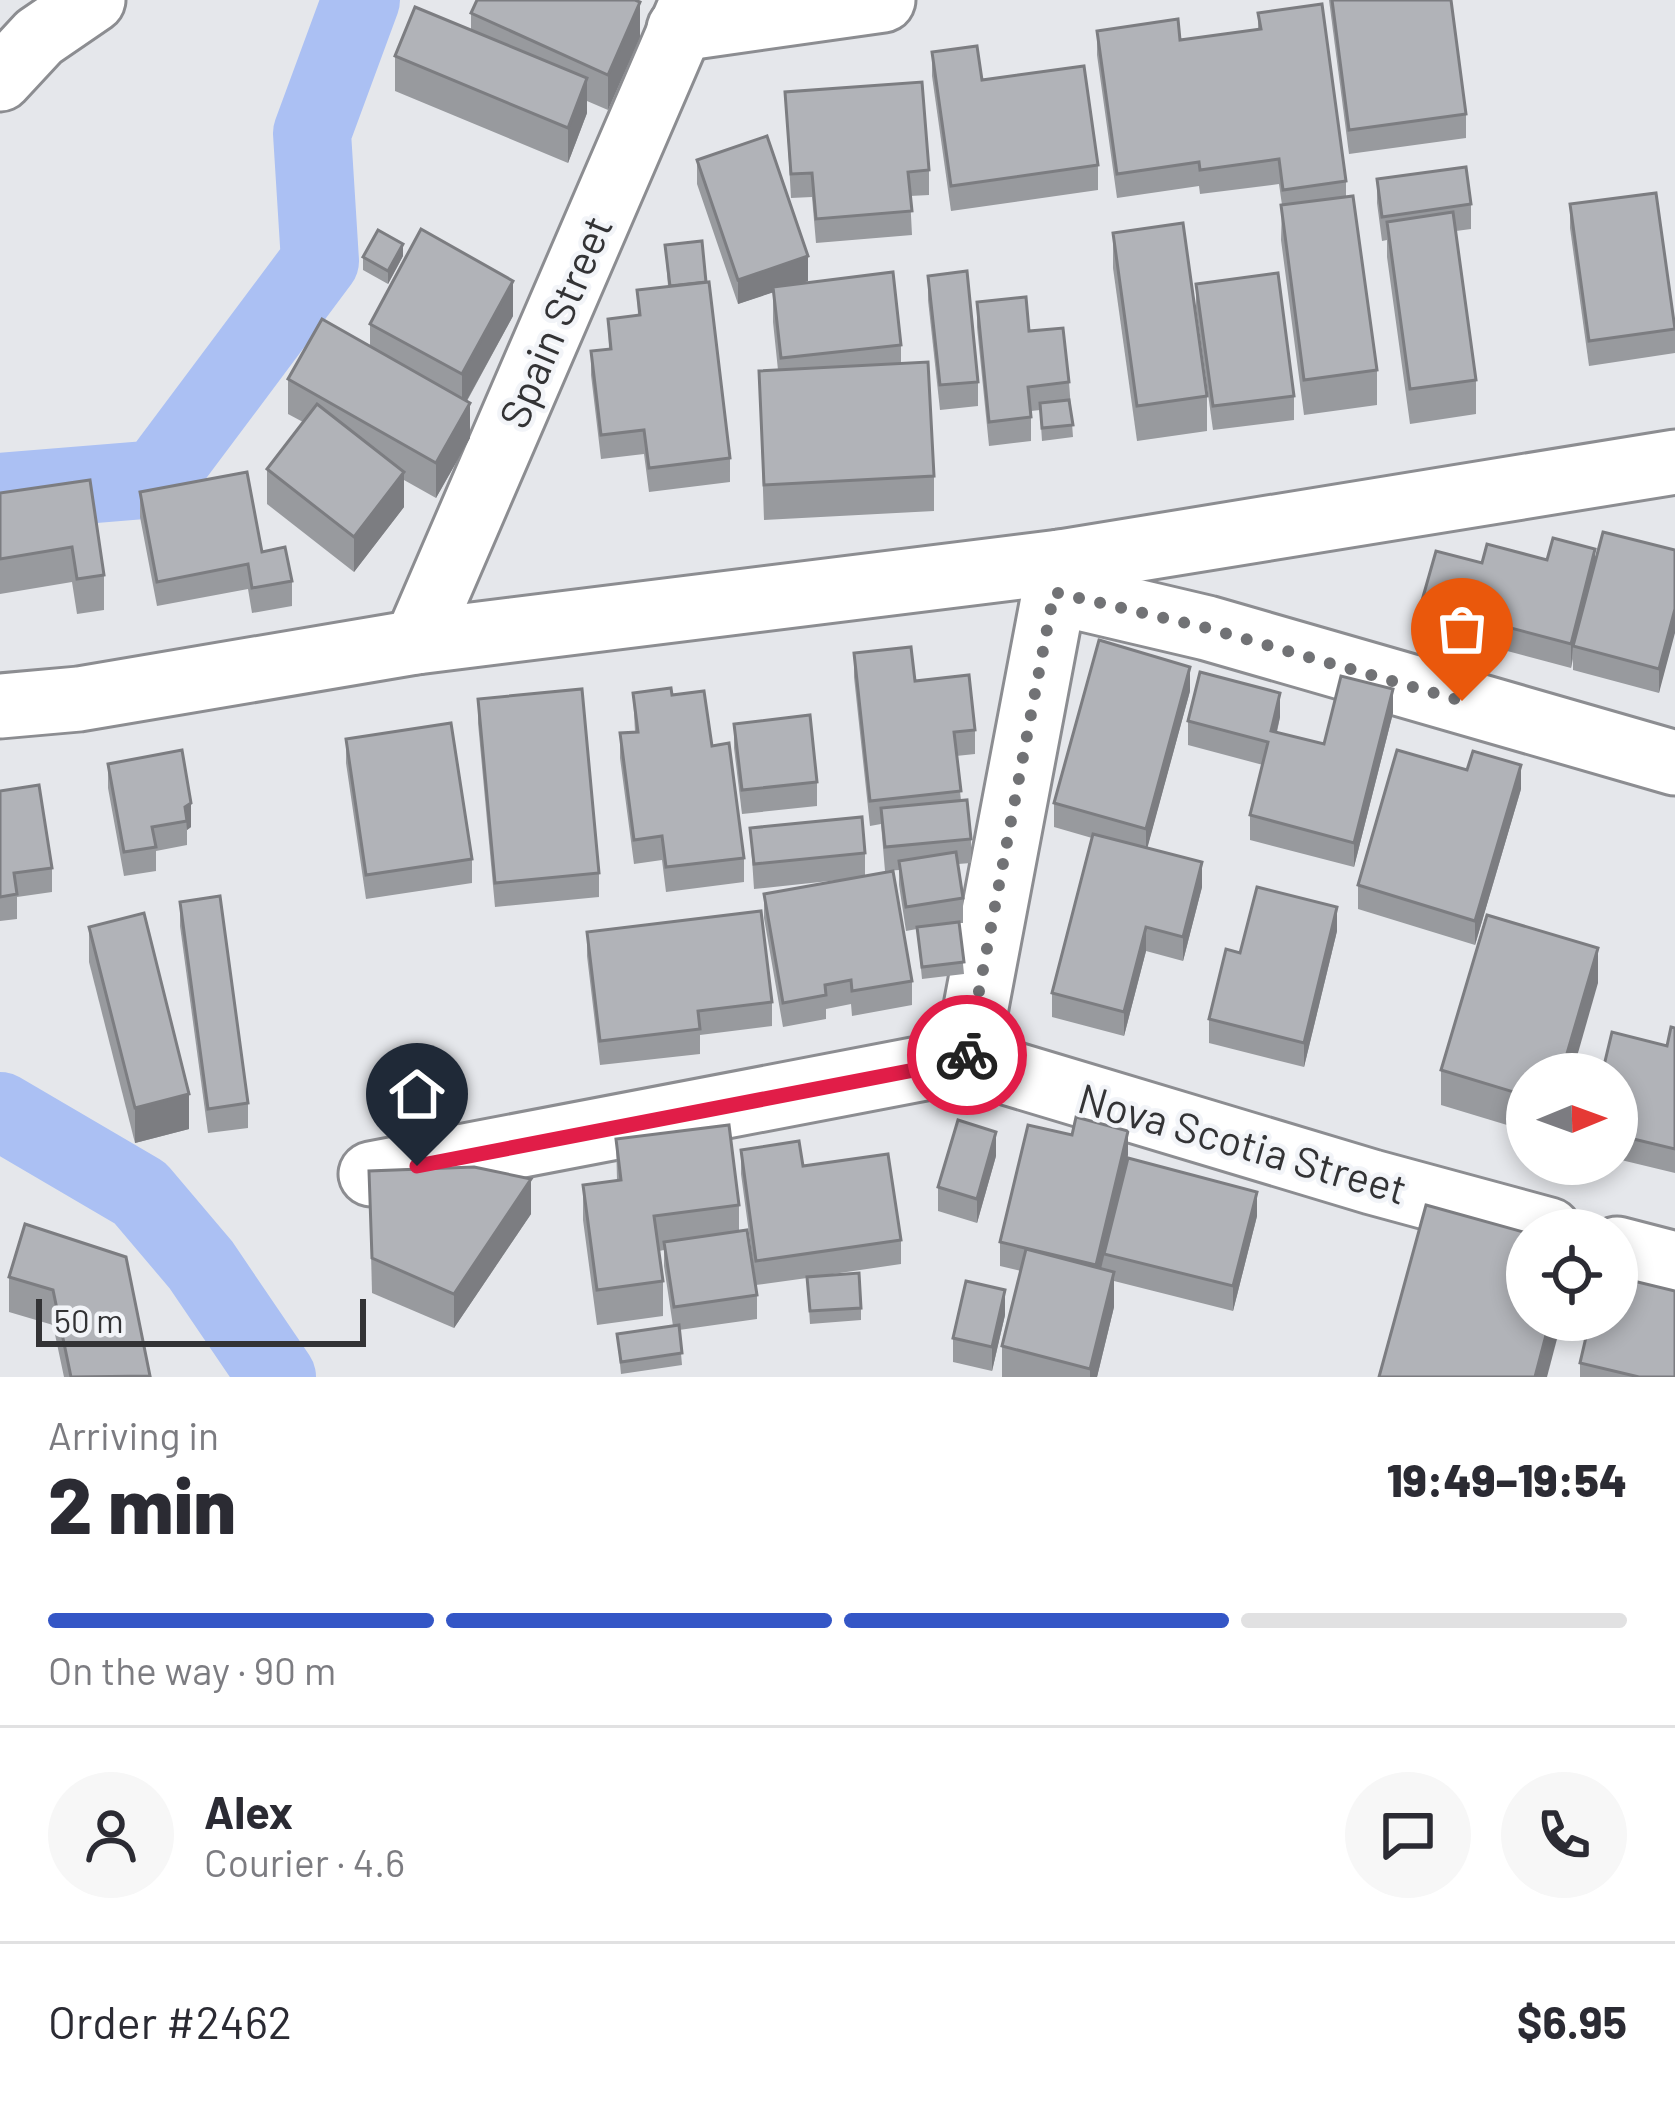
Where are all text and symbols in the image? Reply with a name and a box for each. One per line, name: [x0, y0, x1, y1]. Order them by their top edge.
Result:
street label: Spain Street: [487, 207, 622, 435]
pin: [1411, 578, 1513, 701]
icon: bag: [1429, 596, 1495, 662]
courier: [907, 995, 1027, 1115]
icon: bike: [934, 1022, 1000, 1088]
pin: [366, 1043, 468, 1166]
north arrow: [1506, 1053, 1638, 1185]
map controls: [1506, 1053, 1638, 1341]
icon: home: [384, 1061, 450, 1127]
street label: Nova Scotia Street: [1073, 1071, 1413, 1213]
button: locate: [1506, 1209, 1638, 1341]
scale bar: [36, 1293, 366, 1346]
text: 50 m: [54, 1300, 124, 1340]
text: Arriving in: [48, 1411, 219, 1458]
text: 19:49–19:54: [1387, 1452, 1627, 1506]
text: 2 min: [48, 1456, 236, 1550]
text: On the way · 90 m: [48, 1646, 336, 1693]
button: person: [48, 1772, 174, 1898]
button: chat: [1345, 1772, 1471, 1898]
button: phone: [1501, 1772, 1627, 1898]
text: Alex: [204, 1784, 293, 1838]
text: Courier · 4.6: [204, 1838, 405, 1885]
text: Order #2462: [48, 1994, 292, 2048]
text: $6.95: [1517, 1994, 1627, 2048]

